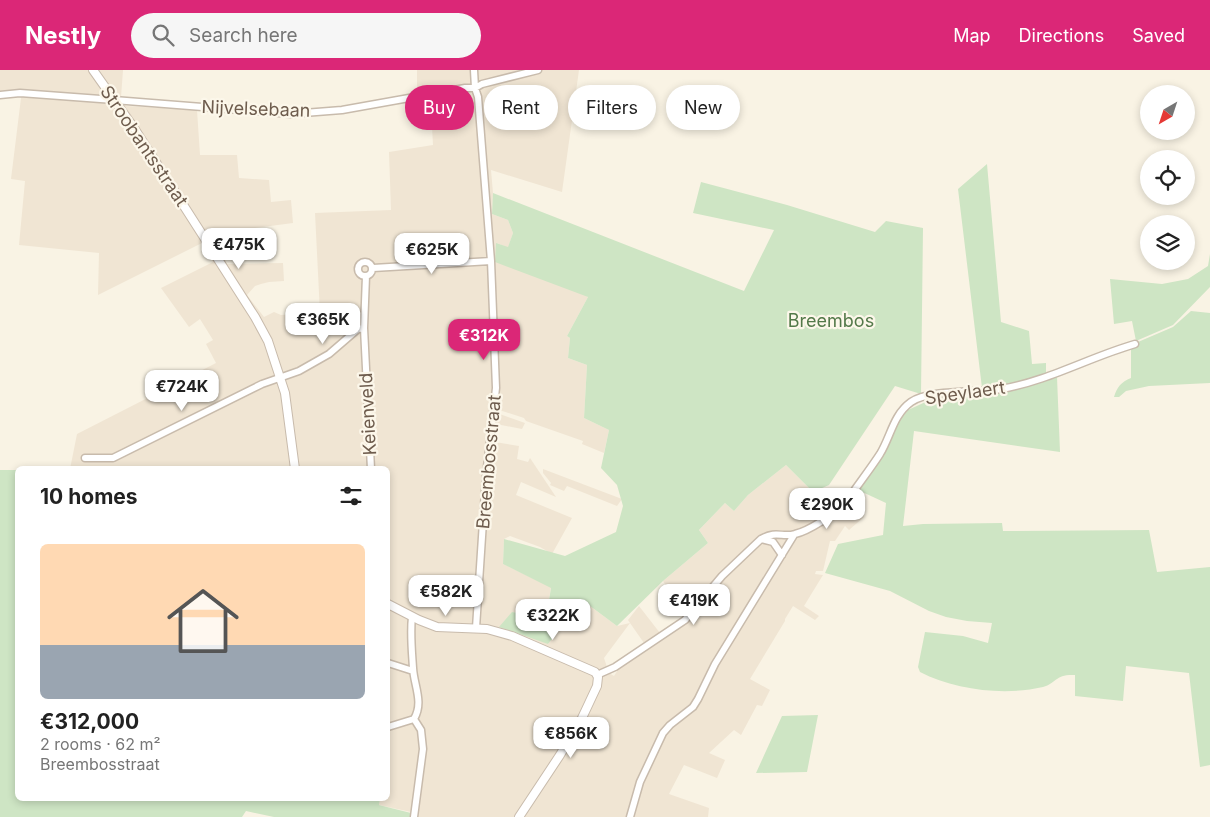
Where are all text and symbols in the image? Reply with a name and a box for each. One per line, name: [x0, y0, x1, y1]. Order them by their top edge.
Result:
search box: [131, 13, 481, 58]
text: Nestly: [25, 21, 101, 50]
icon: search: [149, 21, 177, 49]
text: Search here: [189, 24, 298, 47]
text: Map: [953, 25, 991, 46]
text: Directions: [1019, 25, 1104, 46]
text: Saved: [1132, 25, 1185, 46]
street label: Stroobantsstraat: [96, 81, 193, 210]
chip: Buy: [405, 85, 474, 130]
chip: Rent: [484, 85, 558, 130]
chip: Filters: [568, 85, 656, 130]
chip: New: [666, 85, 740, 130]
north arrow: [1140, 85, 1195, 140]
map controls: [1140, 85, 1195, 270]
street label: Nijvelsebaan: [201, 96, 311, 121]
button: locate: [1140, 150, 1195, 205]
button: layers: [1140, 215, 1195, 270]
pin: €475K: [204, 228, 274, 270]
pin: €625K: [397, 232, 467, 275]
text: €475K: [213, 234, 265, 254]
text: €625K: [405, 239, 459, 259]
pin: €365K: [288, 302, 358, 345]
text: €365K: [296, 309, 350, 329]
park label: Breembos: [788, 310, 874, 331]
pin: €312K: [449, 318, 519, 361]
text: €312K: [459, 325, 509, 345]
pin: €724K: [147, 370, 217, 412]
street label: Keienveld: [355, 372, 380, 456]
text: €724K: [156, 376, 208, 396]
street label: Speylaert: [923, 376, 1007, 409]
street label: Breembosstraat: [472, 394, 505, 530]
icon: filters: [337, 482, 365, 510]
text: 10 homes: [40, 484, 138, 509]
pin: €290K: [792, 488, 862, 530]
text: €290K: [800, 494, 854, 514]
pin: €582K: [411, 574, 481, 617]
icon: home: [158, 576, 248, 666]
text: €582K: [419, 581, 473, 601]
pin: €419K: [659, 584, 729, 626]
text: €419K: [669, 590, 719, 610]
pin: €322K: [518, 598, 588, 641]
text: €322K: [527, 605, 579, 625]
text: €312,000: [40, 709, 139, 734]
pin: €856K: [536, 716, 606, 759]
text: €856K: [544, 723, 598, 743]
text: 2 rooms · 62 m²: [40, 734, 161, 754]
text: Breembosstraat: [40, 754, 160, 774]

